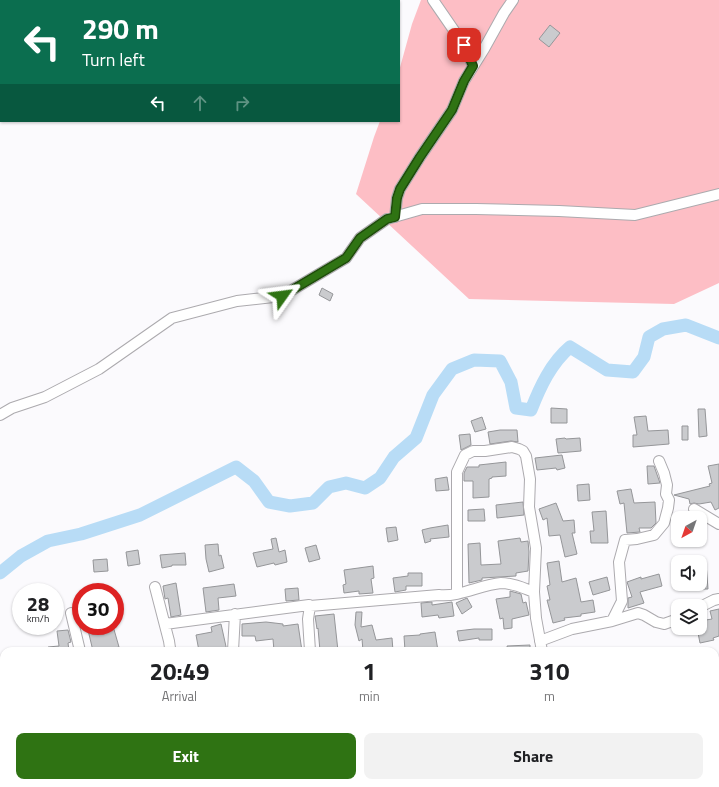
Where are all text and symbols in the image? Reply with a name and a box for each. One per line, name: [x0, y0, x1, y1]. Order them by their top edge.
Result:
text: 290 m: [82, 7, 159, 50]
icon: left: [16, 16, 68, 68]
pin: [447, 28, 481, 62]
icon: arrive: [453, 34, 475, 56]
text: Turn left: [82, 46, 145, 73]
icon: left: [147, 92, 169, 114]
icon: ahead: [189, 92, 211, 114]
icon: right: [231, 92, 253, 114]
position arrow: [261, 275, 303, 317]
north arrow: [671, 511, 707, 547]
map controls: [671, 511, 707, 635]
button: sound: [671, 555, 707, 591]
speed limit sign: 30: [72, 583, 124, 635]
text: 28: [27, 588, 49, 619]
button: layers: [671, 599, 707, 635]
text: km/h: [27, 611, 49, 626]
text: 20:49: [150, 653, 209, 689]
text: 1: [363, 653, 376, 689]
text: 310: [529, 653, 569, 689]
text: Arrival: [162, 686, 197, 706]
text: min: [359, 686, 380, 706]
text: m: [544, 686, 555, 706]
button: Exit: [16, 733, 356, 779]
button: Share: [364, 733, 703, 779]

